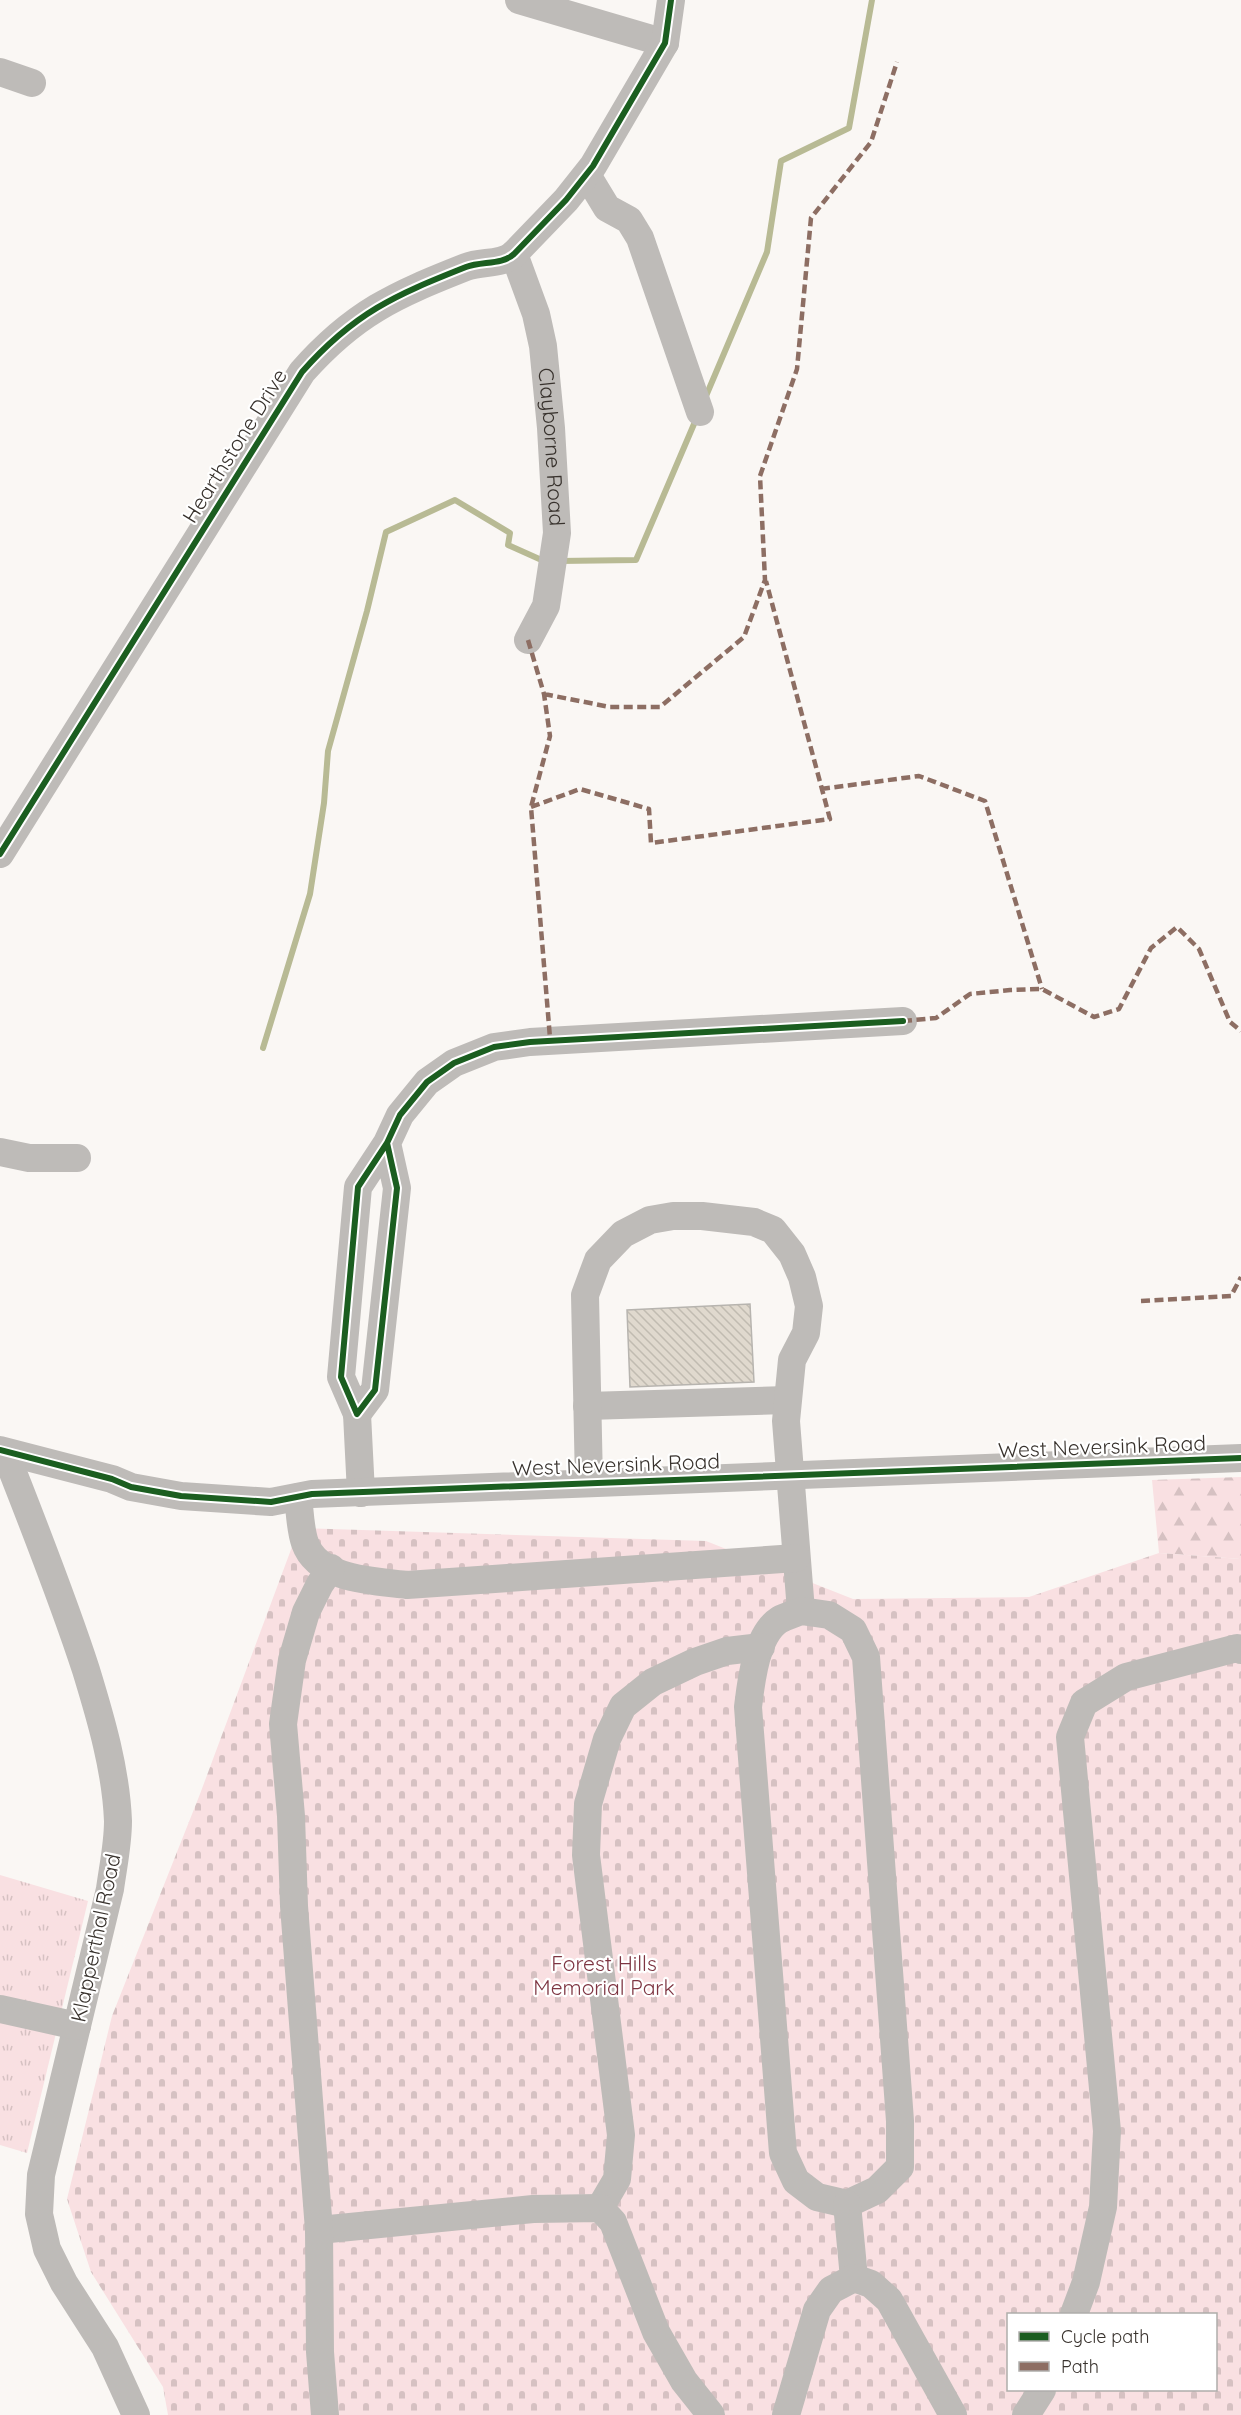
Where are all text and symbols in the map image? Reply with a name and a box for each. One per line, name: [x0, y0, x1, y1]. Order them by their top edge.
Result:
street label: Hearthstone Drive: [176, 364, 292, 527]
street label: Clayborne Road: [533, 367, 571, 527]
street label: West Neversink Road: [998, 1429, 1206, 1463]
street label: West Neversink Road: [512, 1447, 720, 1481]
street label: Klapperthal Road: [64, 1851, 126, 2024]
park label: Forest Hills Memorial Park: [533, 1950, 675, 2000]
legend: [1007, 2313, 1217, 2391]
text: Cycle path: [1061, 2325, 1149, 2348]
text: Path: [1061, 2355, 1099, 2378]

